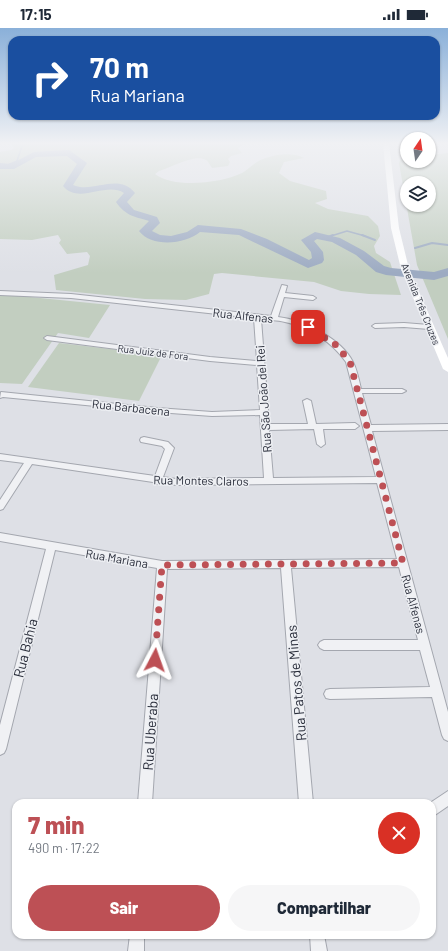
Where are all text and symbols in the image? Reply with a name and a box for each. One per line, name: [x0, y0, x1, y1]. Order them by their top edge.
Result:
text: 17:15: [20, 5, 52, 23]
text: 70 m: [90, 50, 149, 84]
icon: right: [24, 52, 76, 104]
text: Rua Mariana: [90, 84, 185, 106]
north arrow: [400, 132, 436, 168]
map controls: [400, 132, 436, 212]
button: layers: [400, 176, 436, 212]
street label: Avenida Três Cruzes: [399, 262, 443, 347]
street label: Rua Alfenas: [212, 305, 274, 325]
pin: [291, 310, 325, 344]
icon: arrive: [297, 316, 319, 338]
street label: Rua Juiz de Fora: [117, 342, 189, 362]
street label: Rua São João del Rei: [252, 345, 274, 453]
street label: Rua Barbacena: [91, 396, 171, 418]
street label: Rua Montes Claros: [153, 472, 249, 488]
street label: Rua Mariana: [85, 546, 149, 570]
street label: Rua Alfenas: [399, 573, 429, 635]
street label: Rua Bahia: [9, 617, 41, 679]
street label: Rua Patos de Minas: [282, 624, 310, 742]
position arrow: [134, 639, 176, 681]
street label: Rua Uberaba: [139, 693, 161, 771]
text: 7 min: [28, 810, 84, 839]
button: close: [378, 812, 420, 854]
text: 490 m · 17:22: [28, 840, 100, 856]
button: Sair: [28, 885, 220, 931]
button: Compartilhar: [228, 885, 420, 931]

